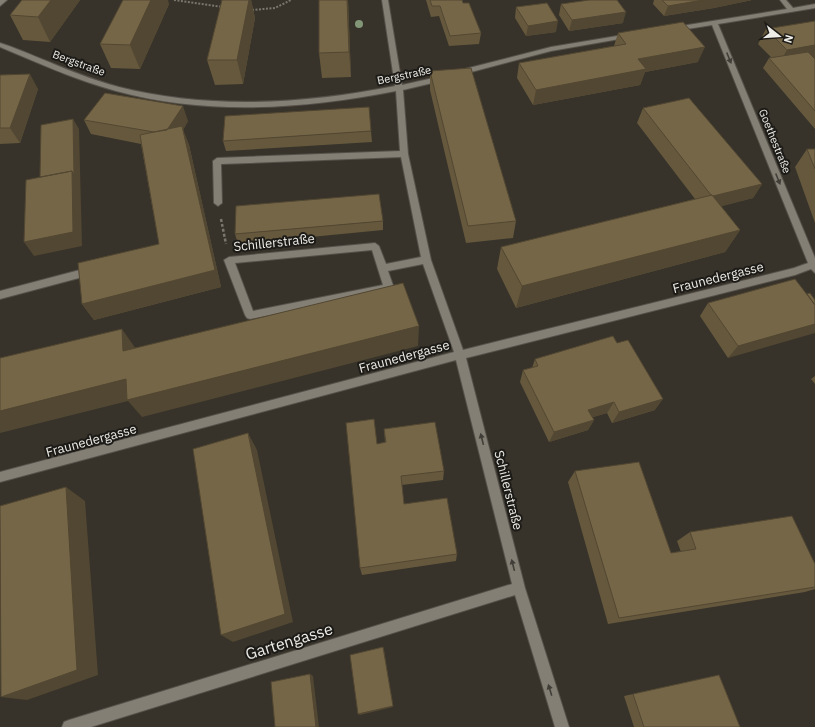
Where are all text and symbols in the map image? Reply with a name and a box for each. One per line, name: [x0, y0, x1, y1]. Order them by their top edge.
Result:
north arrow: [759, 16, 799, 56]
text: N: [781, 33, 796, 45]
street label: Bergstraße: [51, 47, 107, 79]
one-way arrow: [726, 53, 732, 65]
street label: Bergstraße: [376, 62, 432, 88]
street label: Goethestraße: [756, 107, 794, 175]
one-way arrow: [775, 173, 781, 185]
street label: Schillerstraße: [233, 230, 315, 255]
street label: Fraunedergasse: [671, 258, 765, 297]
street label: Fraunedergasse: [357, 336, 451, 377]
street label: Fraunedergasse: [44, 420, 138, 461]
one-way arrow: [479, 433, 485, 445]
street label: Schillerstraße: [490, 448, 527, 532]
one-way arrow: [510, 559, 516, 571]
street label: Gartengasse: [243, 618, 335, 664]
one-way arrow: [547, 683, 553, 695]

